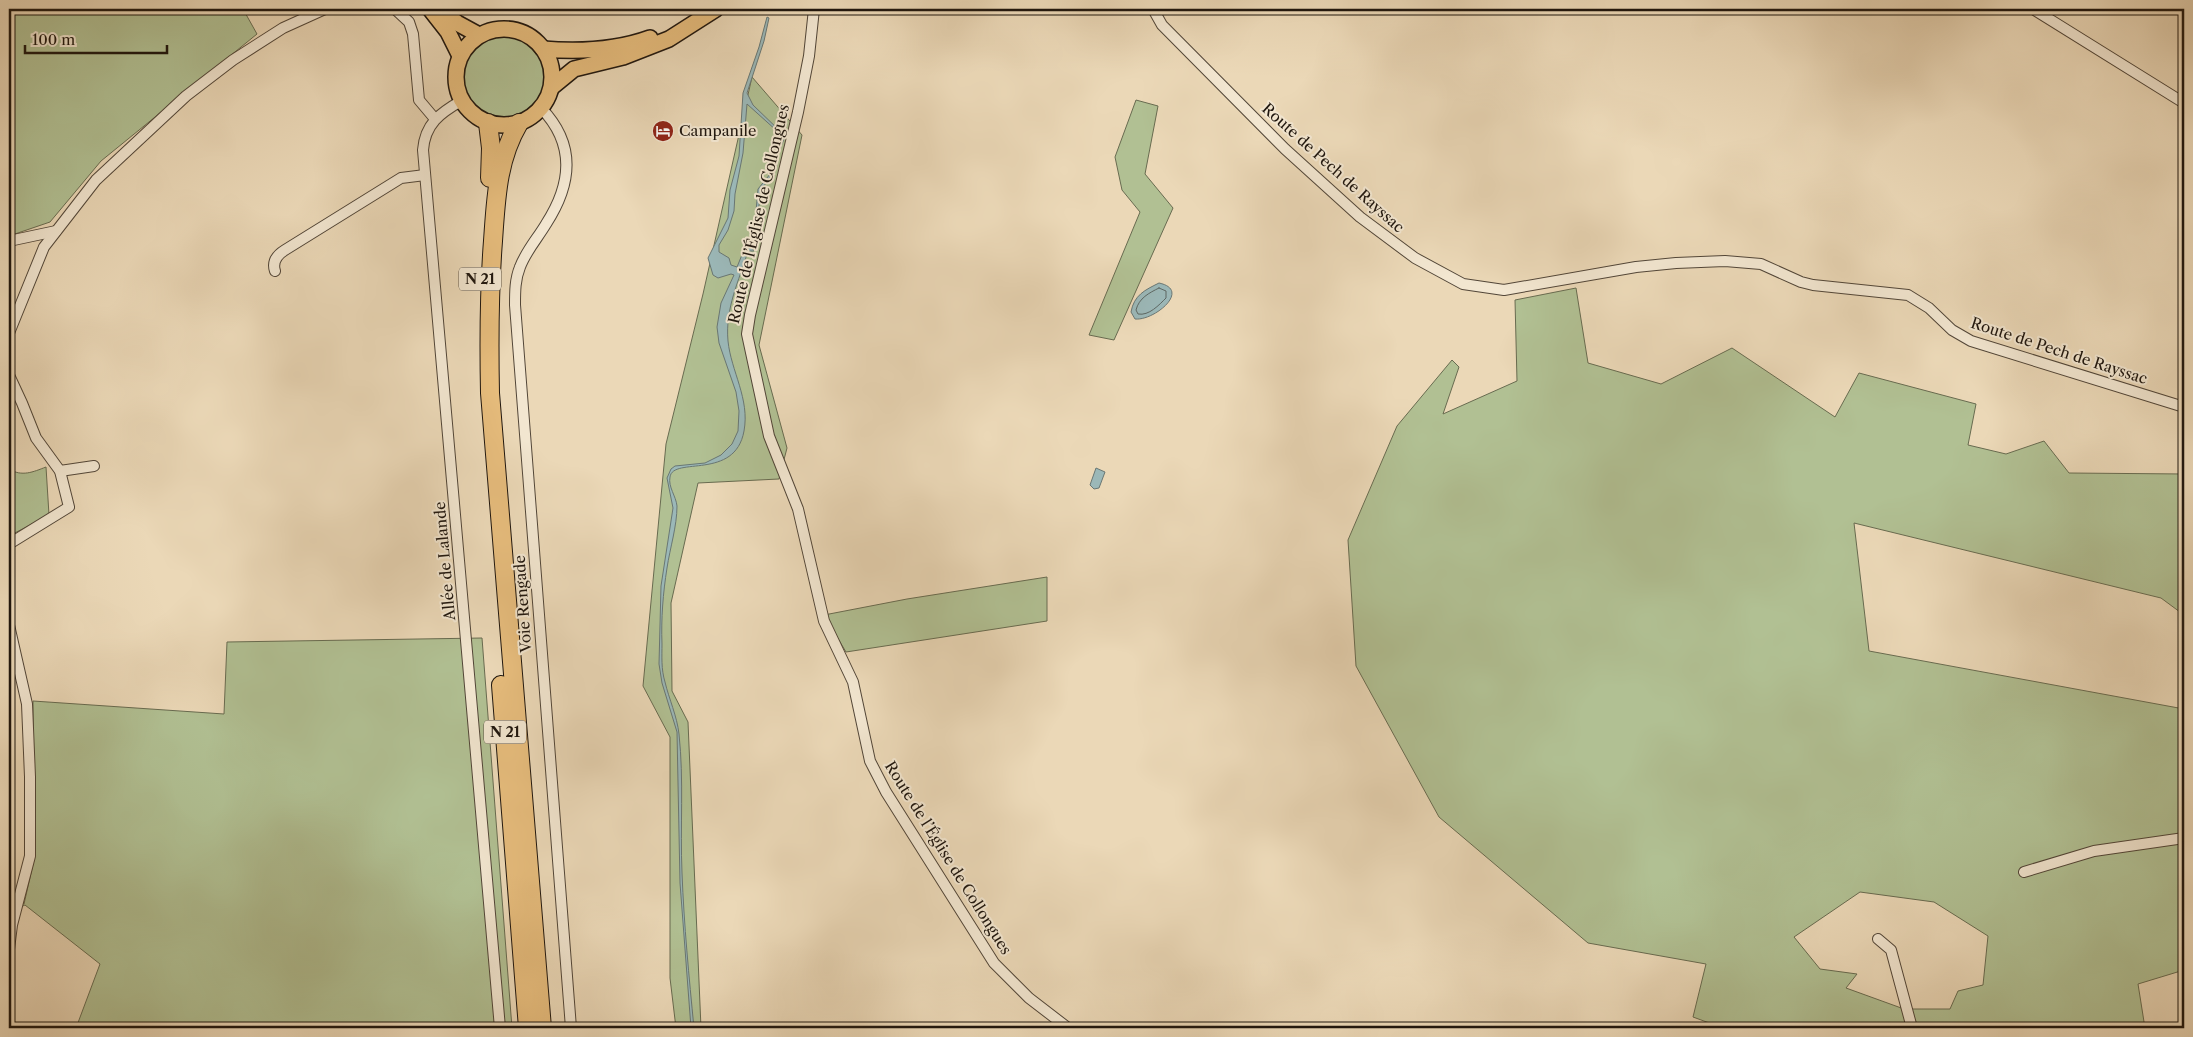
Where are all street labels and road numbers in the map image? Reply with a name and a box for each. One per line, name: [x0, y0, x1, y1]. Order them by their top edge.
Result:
street label: Route de Pech de Rayssac: [1258, 99, 1408, 237]
street label: Route de l’Église de Collongues: [724, 102, 793, 325]
road number: N 21: [459, 268, 501, 290]
street label: Route de Pech de Rayssac: [1968, 313, 2150, 388]
street label: Allée de Lalande: [430, 501, 459, 622]
street label: Voie Rengade: [510, 555, 535, 654]
road number: N 21: [484, 720, 526, 744]
street label: Route de l’Église de Collongues: [881, 757, 1016, 958]

